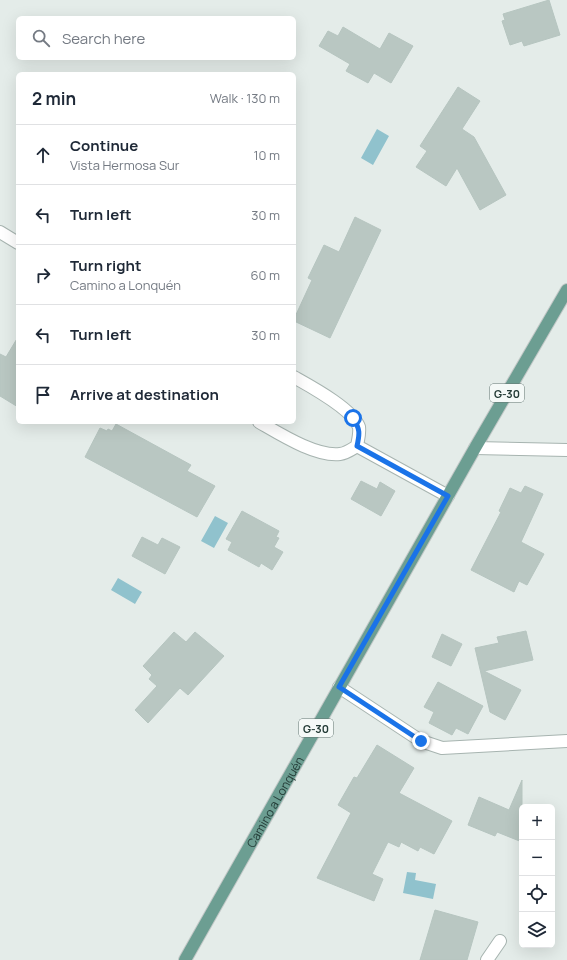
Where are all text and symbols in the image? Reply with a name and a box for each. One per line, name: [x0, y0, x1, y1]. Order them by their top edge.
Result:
search box: [16, 16, 296, 60]
icon: search: [30, 27, 52, 49]
text: Search here: [62, 28, 145, 49]
text: 2 min: [32, 87, 76, 110]
text: Walk · 130 m: [210, 89, 280, 107]
text: Continue: [70, 135, 138, 156]
icon: ahead: [32, 144, 54, 166]
text: 10 m: [253, 146, 280, 164]
text: Vista Hermosa Sur: [70, 156, 179, 174]
icon: left: [32, 204, 54, 226]
text: Turn left: [70, 204, 132, 225]
text: 30 m: [251, 206, 280, 224]
text: Turn right: [70, 255, 141, 276]
icon: right: [32, 264, 54, 286]
text: 60 m: [250, 266, 280, 284]
text: Camino a Lonquén: [70, 276, 181, 294]
icon: left: [32, 324, 54, 346]
text: Turn left: [70, 324, 132, 345]
text: 30 m: [251, 326, 280, 344]
icon: arrive: [32, 384, 54, 406]
text: Arrive at destination: [70, 384, 219, 405]
road number: G-30: [490, 384, 524, 402]
route start: [344, 409, 362, 427]
road number: G-30: [299, 719, 333, 737]
route end: [412, 732, 430, 750]
street label: Camino a Lonquén: [242, 753, 307, 850]
map controls: [519, 804, 555, 948]
button: +: [519, 804, 555, 840]
button: −: [519, 840, 555, 876]
button: locate: [519, 876, 555, 912]
button: layers: [519, 912, 555, 948]

